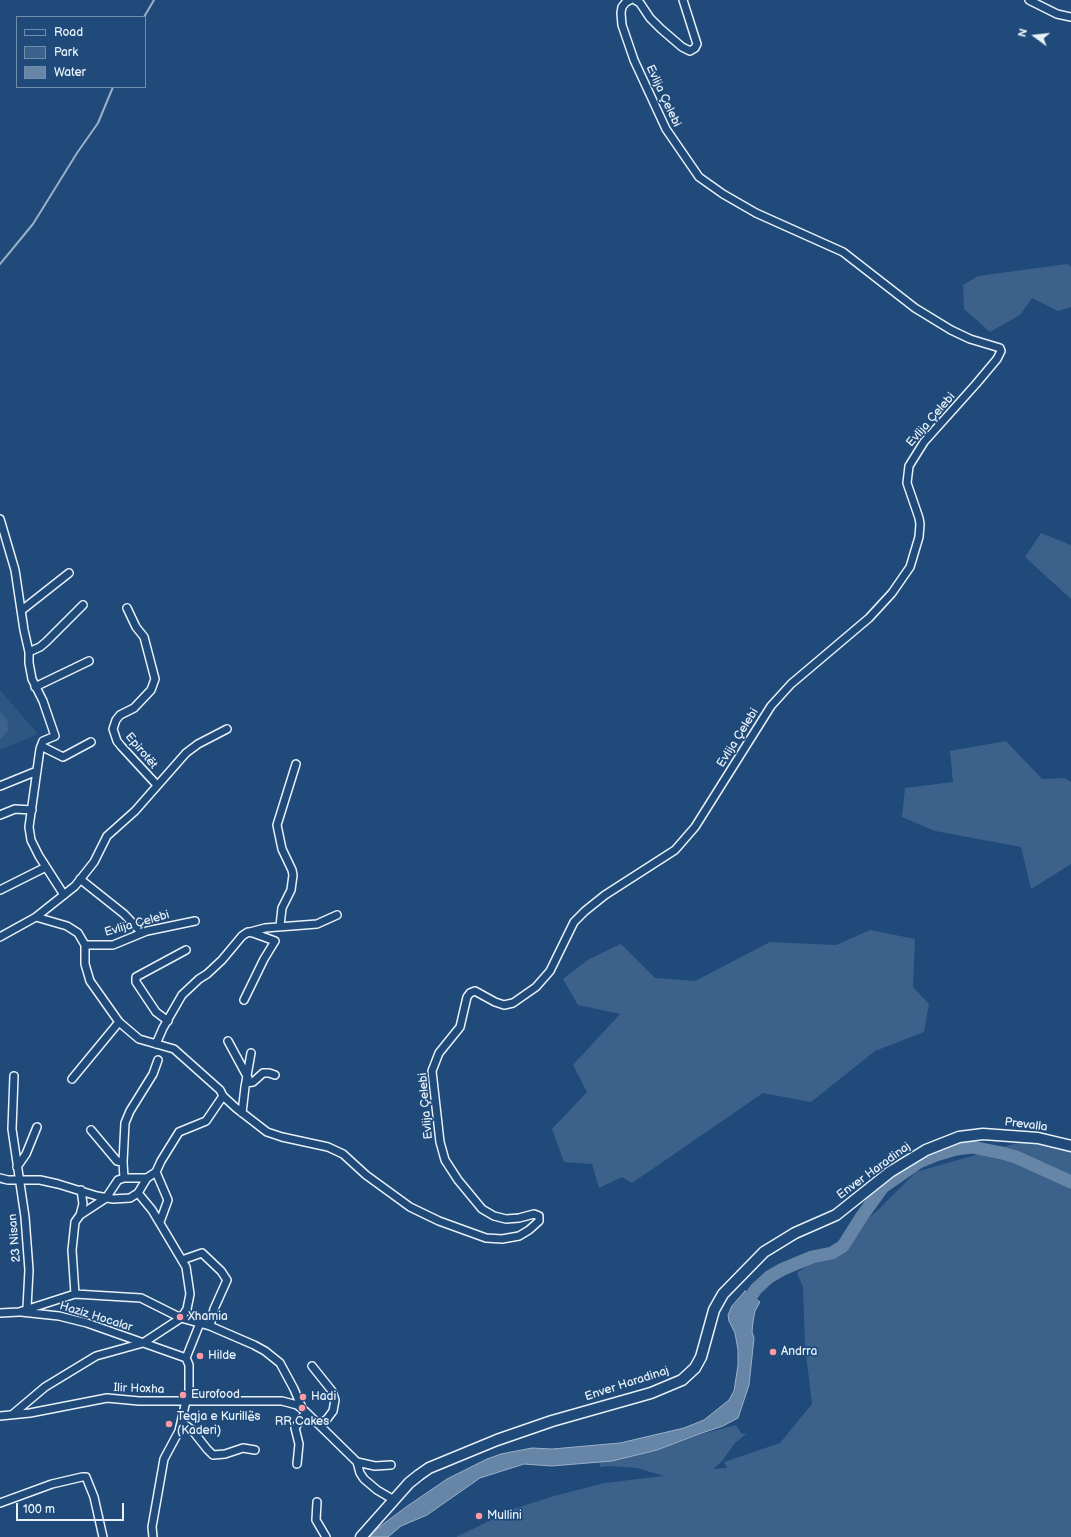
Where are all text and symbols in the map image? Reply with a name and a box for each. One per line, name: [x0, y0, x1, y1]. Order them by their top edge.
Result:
legend: [16, 16, 146, 88]
north arrow: [1015, 16, 1055, 56]
text: Road: [54, 25, 83, 40]
text: N: [1016, 27, 1030, 38]
text: Park: [54, 45, 78, 60]
street label: Evlija Çelebi: [642, 63, 684, 129]
text: Water: [54, 65, 86, 80]
street label: Evlija Çelebi: [904, 390, 958, 450]
street label: Evlija Çelebi: [714, 706, 762, 770]
street label: Epirotët: [122, 730, 160, 772]
street label: Evlija Çelebi: [103, 908, 171, 940]
street label: Evlija Çelebi: [416, 1072, 436, 1140]
street label: Prevalla: [1004, 1115, 1048, 1135]
street label: Enver Haradinaj: [834, 1139, 914, 1203]
street label: 23 Nisan: [6, 1213, 24, 1263]
street label: Haziz Hocalar: [58, 1299, 134, 1335]
place label: Xhamia: [188, 1310, 228, 1324]
marker: Xhamia: [175, 1312, 185, 1322]
place label: Andrra: [781, 1345, 817, 1359]
marker: Andrra: [768, 1347, 778, 1357]
place label: Hilde: [208, 1349, 236, 1363]
marker: Hilde: [195, 1351, 205, 1361]
street label: Enver Haradinaj: [583, 1364, 671, 1404]
street label: Ilir Hoxha: [113, 1381, 165, 1397]
place label: Eurofood: [191, 1388, 240, 1402]
marker: Eurofood: [178, 1390, 188, 1400]
place label: Hadi: [311, 1390, 336, 1404]
marker: Hadi: [298, 1392, 308, 1402]
marker: RR Cakes: [297, 1403, 307, 1413]
place label: Teqja e Kurillës (Kaderi): [177, 1410, 261, 1438]
place label: RR Cakes: [275, 1415, 329, 1429]
marker: Teqja e Kurillës (Kaderi): [164, 1419, 174, 1429]
scale bar: [18, 1495, 126, 1521]
text: 100 m: [23, 1502, 55, 1517]
place label: Mullini: [487, 1509, 522, 1523]
marker: Mullini: [474, 1511, 484, 1521]

